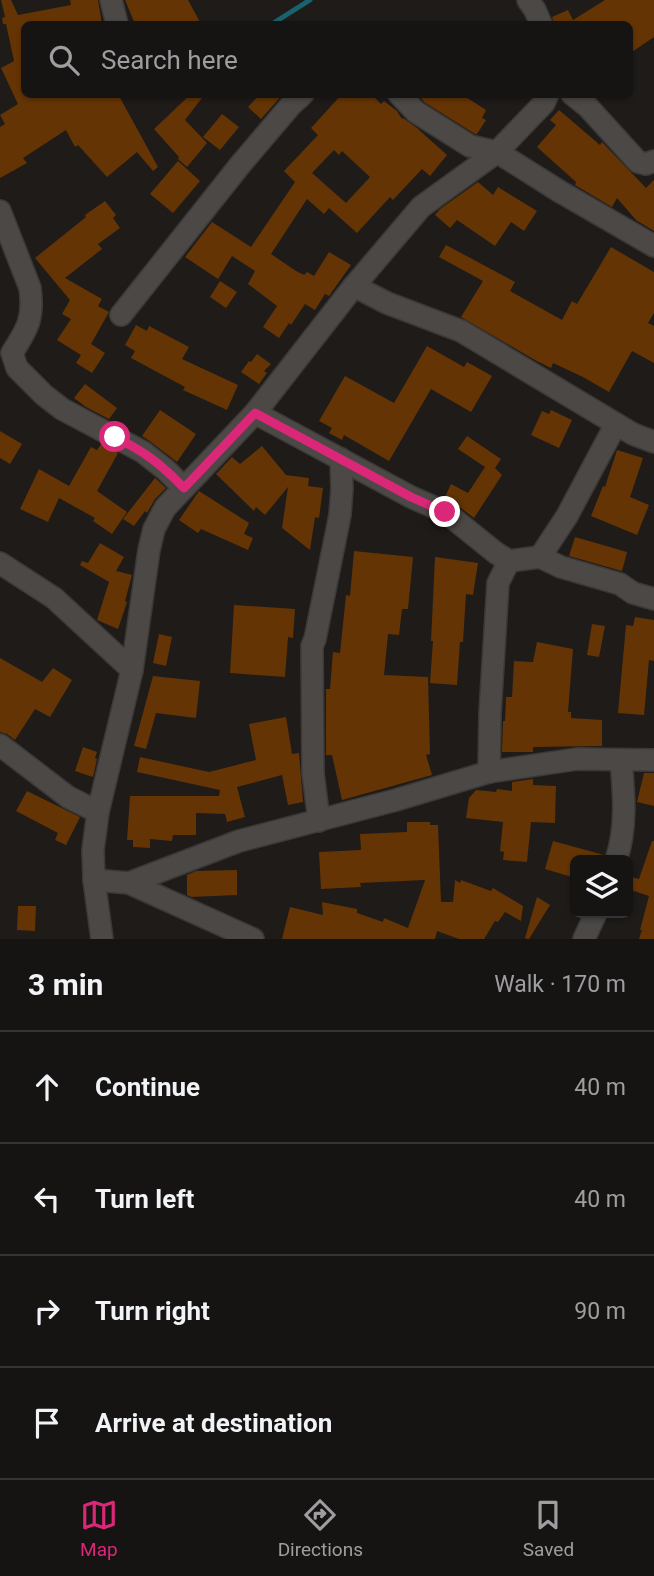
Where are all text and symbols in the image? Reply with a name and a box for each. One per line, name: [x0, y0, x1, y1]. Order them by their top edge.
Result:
search box: [21, 21, 633, 98]
icon: search: [45, 41, 83, 79]
text: Search here: [101, 45, 238, 75]
route start: [99, 421, 130, 452]
route end: [429, 496, 460, 527]
map controls: [570, 855, 633, 918]
button: layers: [570, 855, 633, 918]
text: 3 min: [28, 967, 103, 1002]
text: Walk · 170 m: [494, 971, 626, 998]
icon: ahead: [28, 1068, 66, 1106]
text: Continue: [95, 1072, 200, 1102]
text: 40 m: [574, 1074, 626, 1101]
icon: left: [28, 1180, 66, 1218]
text: Turn left: [95, 1184, 194, 1214]
text: 40 m: [574, 1186, 626, 1213]
icon: right: [28, 1292, 66, 1330]
text: Turn right: [95, 1296, 210, 1326]
text: 90 m: [574, 1298, 626, 1325]
icon: arrive: [28, 1404, 66, 1442]
text: Arrive at destination: [95, 1408, 332, 1438]
tab: Map: [80, 1496, 118, 1561]
tab: Directions: [278, 1496, 363, 1561]
tab: Saved: [523, 1496, 574, 1561]

